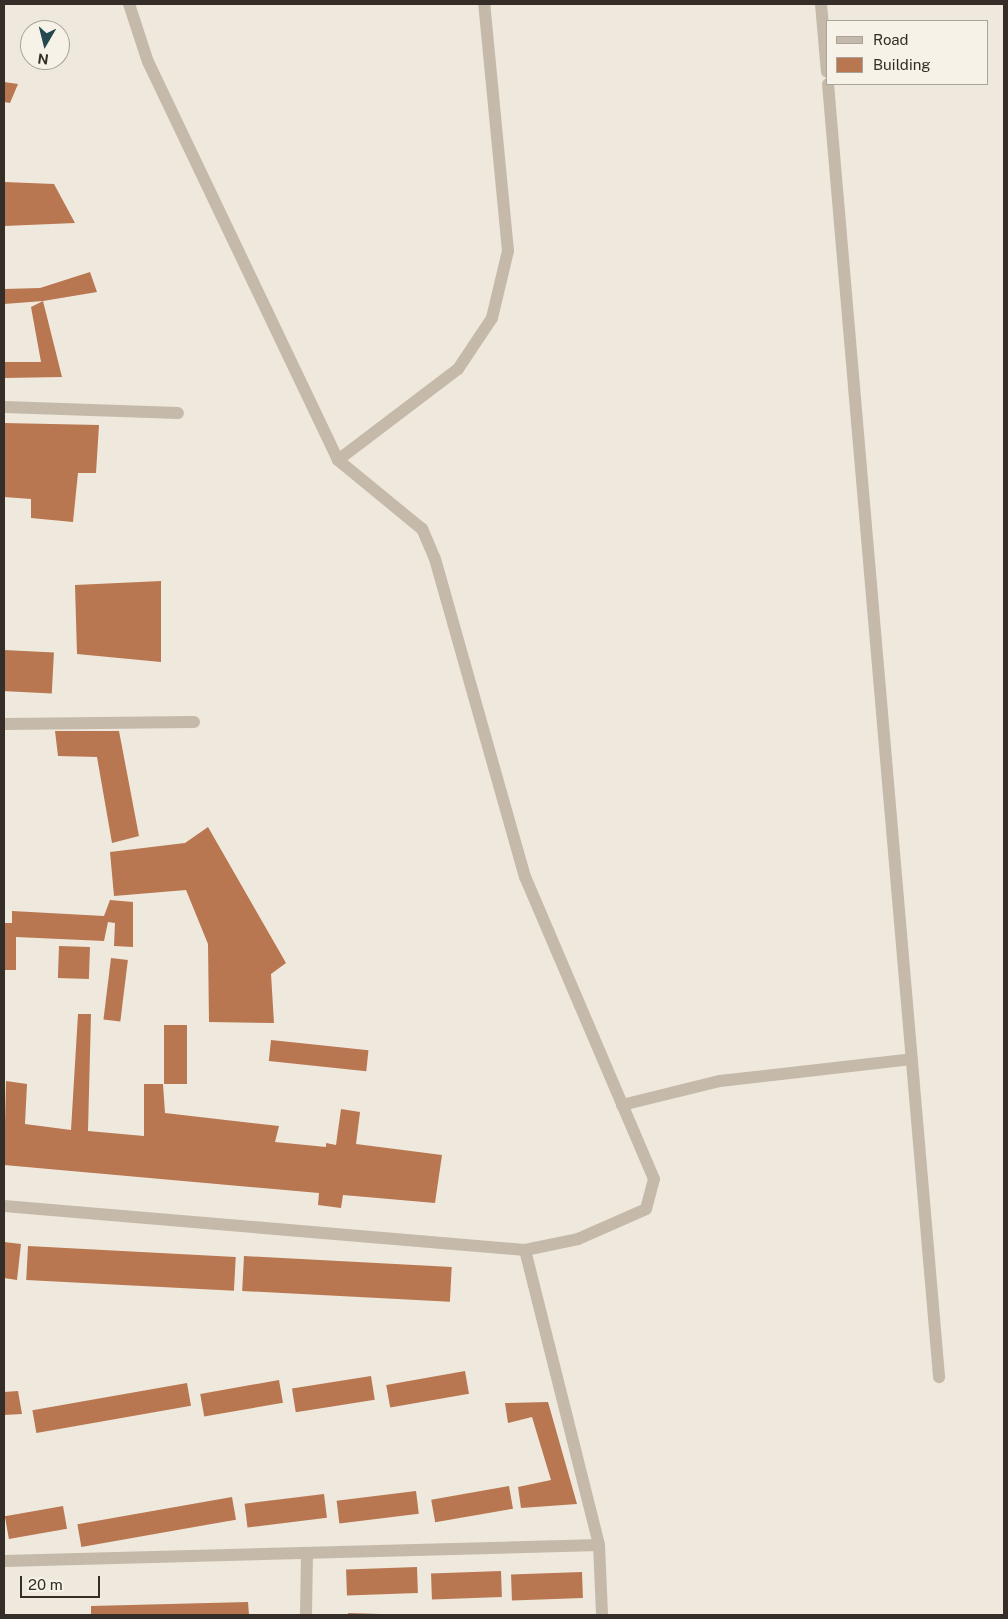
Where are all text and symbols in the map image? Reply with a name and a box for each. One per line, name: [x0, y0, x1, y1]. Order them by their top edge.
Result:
north arrow: [20, 20, 70, 70]
legend: [826, 20, 988, 85]
text: Road: [873, 31, 909, 48]
text: N: [37, 50, 50, 68]
text: Building: [873, 56, 931, 73]
scale bar: [22, 1566, 102, 1598]
text: 20 m: [28, 1576, 63, 1593]

